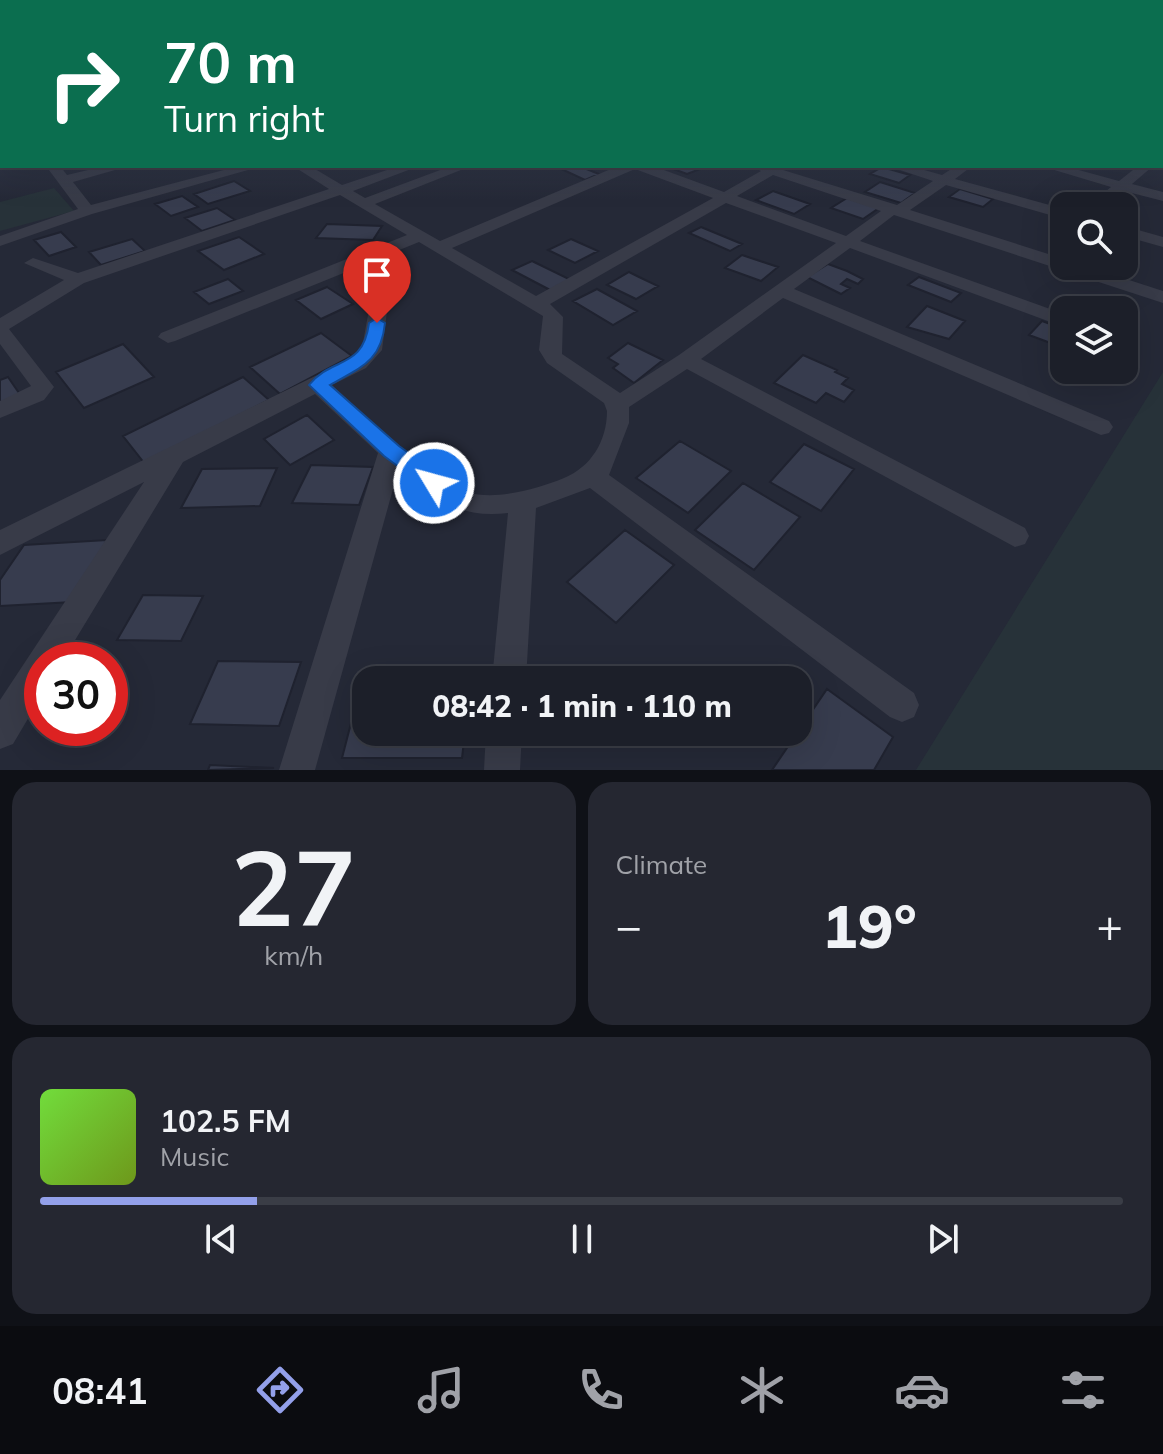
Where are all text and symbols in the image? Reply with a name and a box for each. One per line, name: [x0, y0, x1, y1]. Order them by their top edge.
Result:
text: 70 m: [164, 27, 297, 97]
icon: right: [32, 32, 136, 136]
text: Turn right: [164, 96, 325, 141]
map controls: [1050, 192, 1138, 384]
button: search: [1050, 192, 1138, 280]
pin: [343, 241, 411, 323]
icon: arrive: [355, 253, 399, 297]
button: layers: [1050, 296, 1138, 384]
position arrow: [392, 441, 476, 525]
speed limit sign: 30: [24, 642, 128, 746]
text: 08:42 · 1 min · 110 m: [432, 687, 732, 725]
text: 27: [231, 821, 356, 952]
text: Climate: [616, 848, 707, 881]
text: 19°: [822, 888, 917, 963]
text: −: [616, 898, 642, 953]
text: +: [1097, 898, 1123, 953]
text: km/h: [264, 939, 323, 972]
text: 102.5 FM: [160, 1102, 291, 1140]
text: Music: [160, 1140, 229, 1173]
icon: previous: [199, 1217, 243, 1261]
icon: pause: [560, 1217, 604, 1261]
icon: next: [921, 1217, 965, 1261]
icon: directions: [252, 1362, 308, 1418]
icon: music: [413, 1362, 469, 1418]
icon: phone: [573, 1362, 629, 1418]
icon: climate: [734, 1362, 790, 1418]
icon: car: [894, 1362, 950, 1418]
icon: filters: [1055, 1362, 1111, 1418]
text: 08:41: [52, 1368, 148, 1413]

